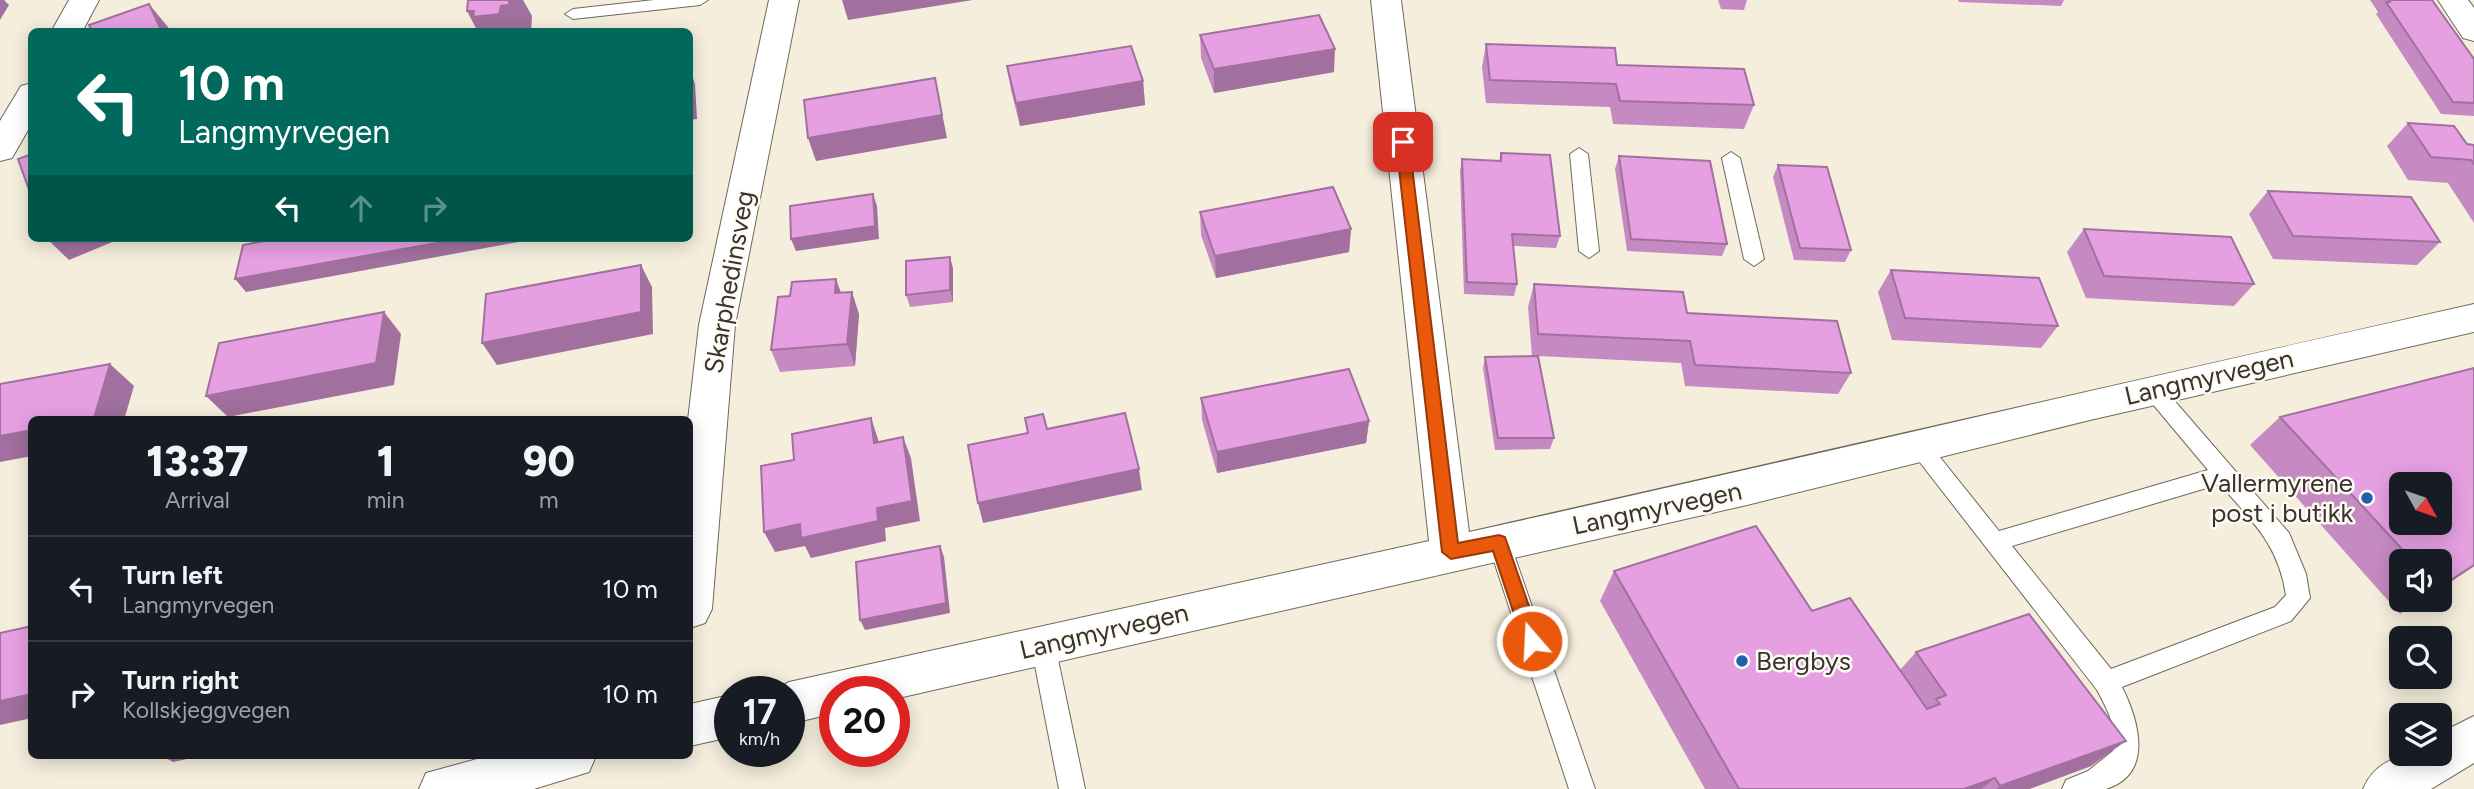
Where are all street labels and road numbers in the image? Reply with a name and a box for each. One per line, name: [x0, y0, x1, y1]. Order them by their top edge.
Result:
street label: Skarphedinsveg: [697, 188, 761, 376]
street label: Langmyrvegen: [2121, 342, 2297, 412]
street label: Langmyrvegen: [1569, 474, 1745, 542]
street label: Langmyrvegen: [1016, 596, 1192, 666]

